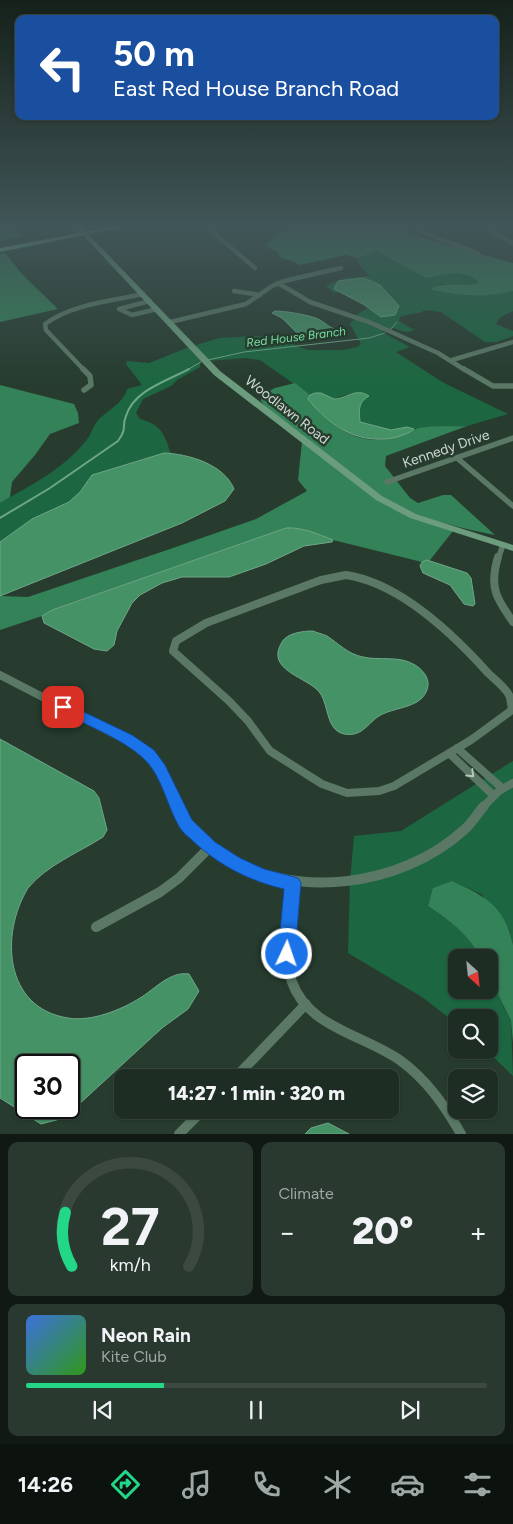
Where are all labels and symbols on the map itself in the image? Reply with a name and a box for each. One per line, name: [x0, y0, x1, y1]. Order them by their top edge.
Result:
water label: Red House Branch: [245, 324, 347, 350]
street label: Woodlawn Road: [242, 372, 332, 448]
street label: Kennedy Drive: [400, 426, 492, 472]
pin: [42, 686, 84, 728]
one-way arrow: [466, 768, 475, 777]
position arrow: [260, 927, 312, 979]
north arrow: [448, 949, 498, 999]
speed limit sign: 30: [15, 1054, 80, 1119]

